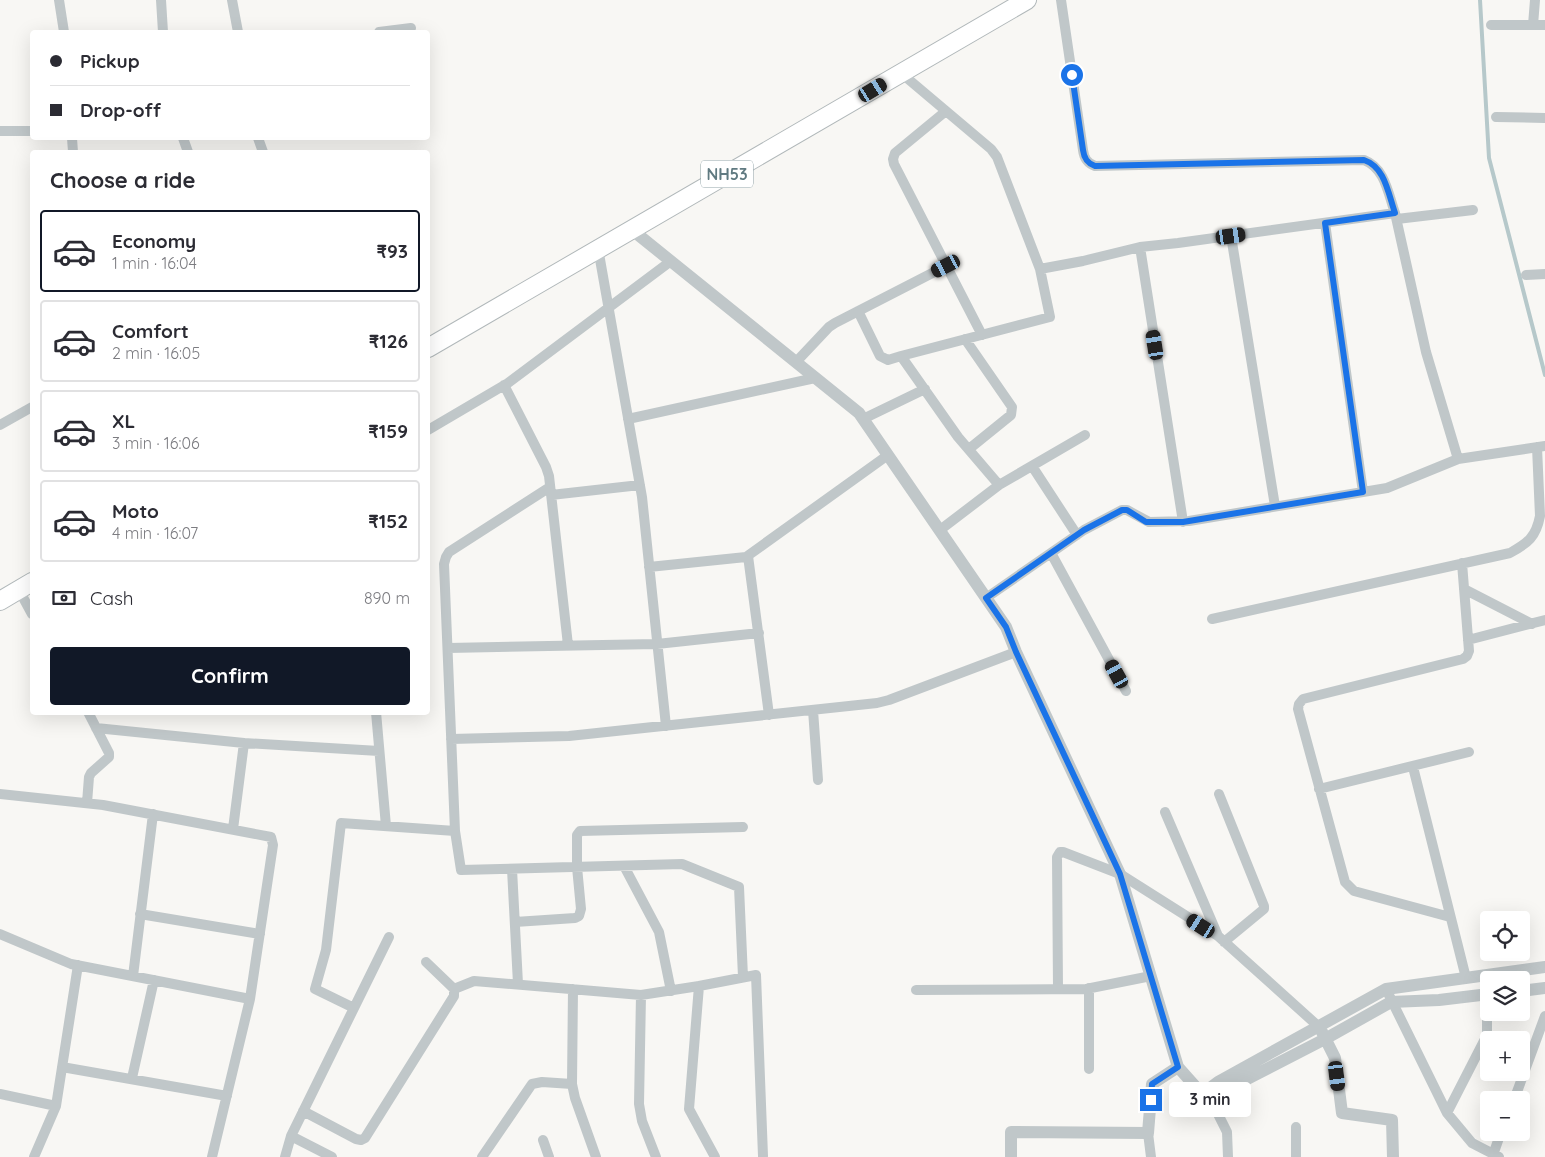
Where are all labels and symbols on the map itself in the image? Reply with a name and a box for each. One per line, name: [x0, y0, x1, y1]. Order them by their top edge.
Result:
route start: [1061, 64, 1083, 86]
car: [856, 76, 889, 104]
road number: NH53: [701, 160, 753, 188]
car: [1215, 226, 1246, 246]
car: [929, 253, 962, 279]
car: [1145, 329, 1164, 361]
car: [1103, 657, 1130, 691]
car: [1184, 912, 1217, 940]
car: [1327, 1060, 1346, 1092]
callout: 3 min: [1168, 1082, 1251, 1118]
route end: [1140, 1089, 1162, 1111]

